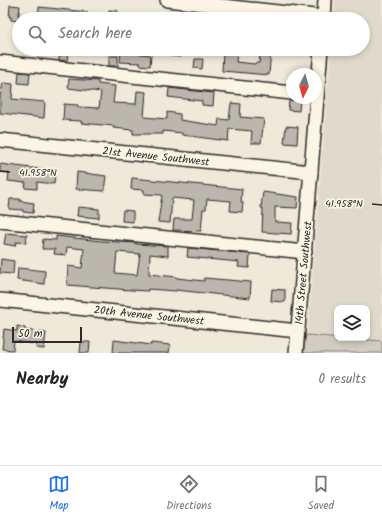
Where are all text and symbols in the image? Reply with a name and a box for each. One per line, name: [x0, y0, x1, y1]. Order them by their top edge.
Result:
search box: [12, 12, 370, 56]
text: Search here: [58, 22, 132, 46]
icon: search: [26, 23, 48, 45]
north arrow: [286, 68, 322, 104]
street label: 21st Avenue Southwest: [101, 142, 211, 172]
text: 41.958°N: [19, 165, 57, 181]
text: 41.958°N: [325, 196, 363, 212]
street label: 14th Street Southwest: [291, 220, 318, 326]
street label: 20th Avenue Southwest: [93, 301, 206, 331]
map controls: [334, 305, 370, 341]
button: layers: [334, 305, 370, 341]
scale bar: [12, 325, 82, 344]
text: 50 m: [18, 325, 43, 343]
text: Nearby: [16, 366, 68, 393]
text: 0 results: [319, 369, 366, 390]
tab: Map: [48, 473, 70, 515]
tab: Directions: [166, 473, 212, 515]
tab: Saved: [308, 473, 334, 515]

